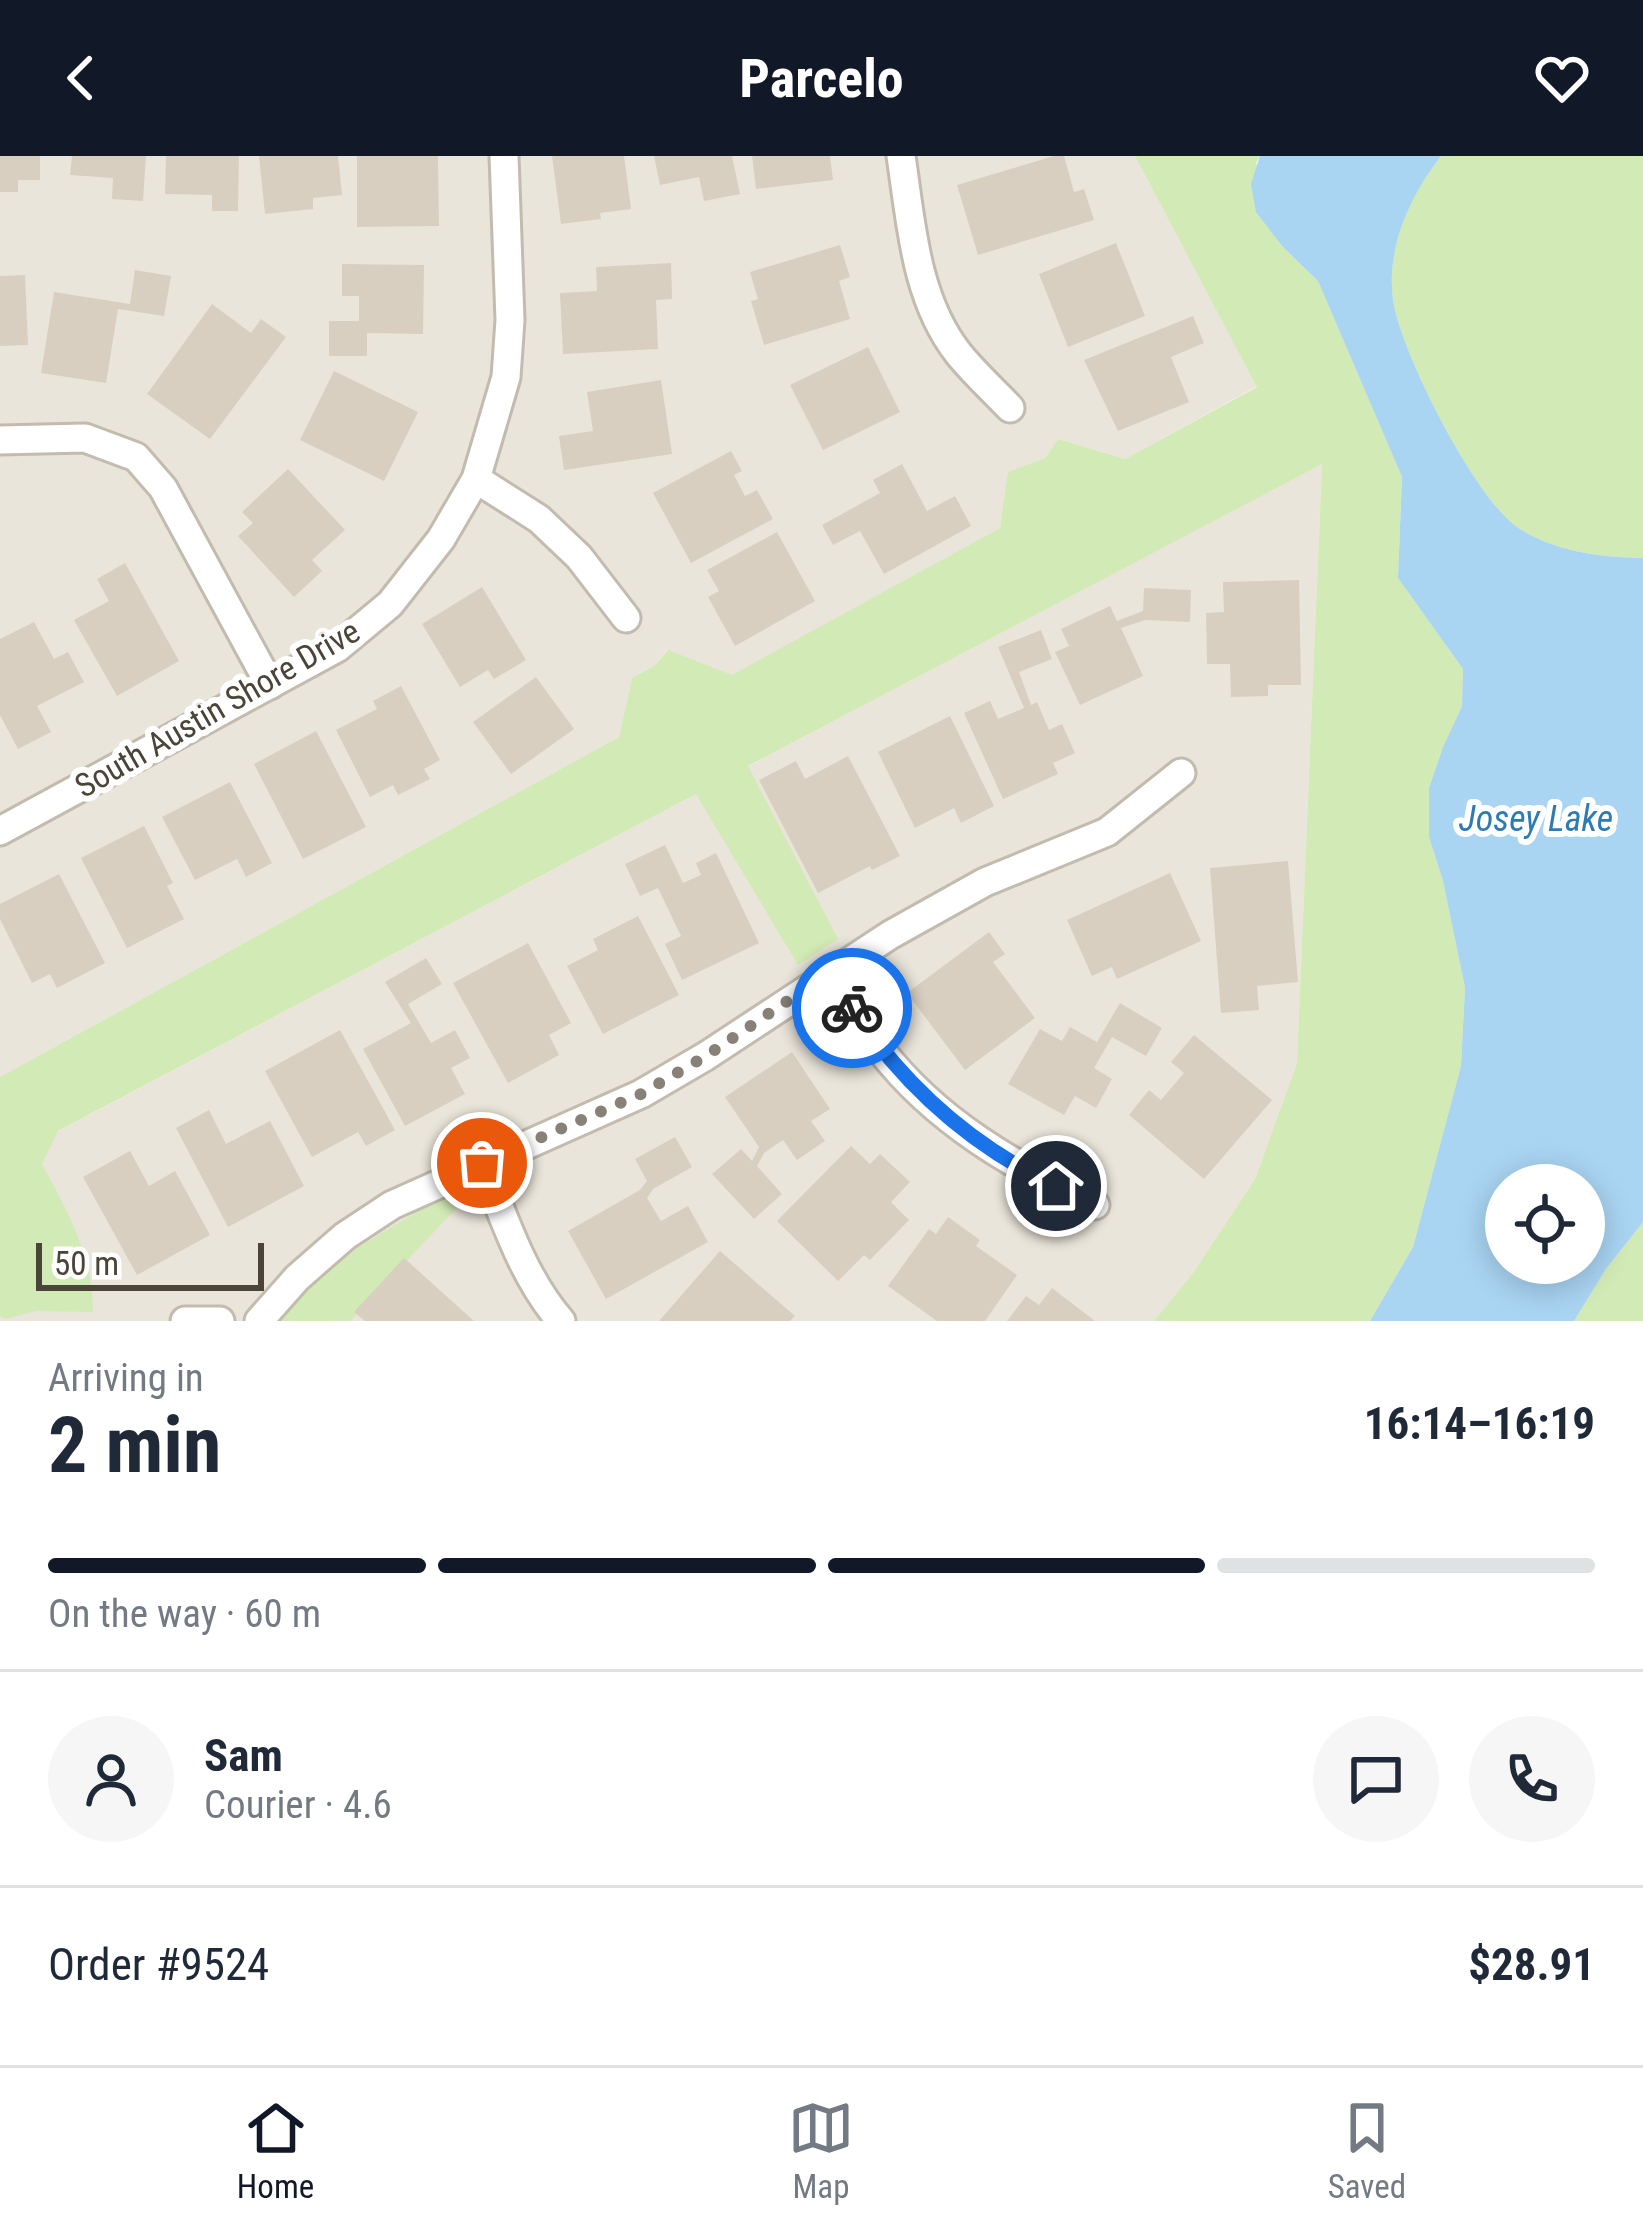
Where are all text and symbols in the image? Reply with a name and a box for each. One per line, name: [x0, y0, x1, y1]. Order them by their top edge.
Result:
icon: back: [48, 45, 114, 111]
icon: heart: [1529, 45, 1595, 111]
text: Parcelo: [739, 47, 904, 110]
street label: South Austin Shore Drive: [68, 611, 366, 806]
water label: Josey Lake: [1459, 798, 1613, 840]
courier: [792, 948, 912, 1068]
icon: bike: [819, 975, 885, 1041]
pin: [431, 1112, 533, 1214]
icon: bag: [449, 1130, 515, 1196]
pin: [1005, 1135, 1107, 1237]
icon: home: [1023, 1153, 1089, 1219]
map controls: [1485, 1164, 1605, 1284]
button: locate: [1485, 1164, 1605, 1284]
scale bar: [36, 1237, 264, 1290]
text: 50 m: [54, 1244, 119, 1283]
text: Arriving in: [48, 1355, 204, 1401]
text: 16:14–16:19: [1364, 1397, 1595, 1450]
text: 2 min: [48, 1400, 221, 1491]
text: On the way · 60 m: [48, 1591, 321, 1637]
button: person: [48, 1716, 174, 1842]
button: chat: [1313, 1716, 1439, 1842]
button: phone: [1469, 1716, 1595, 1842]
text: Sam: [204, 1729, 283, 1782]
text: Courier · 4.6: [204, 1782, 392, 1828]
text: Order #9524: [48, 1938, 269, 1991]
text: $28.91: [1468, 1938, 1595, 1991]
tab: Home: [237, 2095, 314, 2206]
tab: Map: [788, 2095, 854, 2206]
tab: Saved: [1328, 2095, 1406, 2206]

